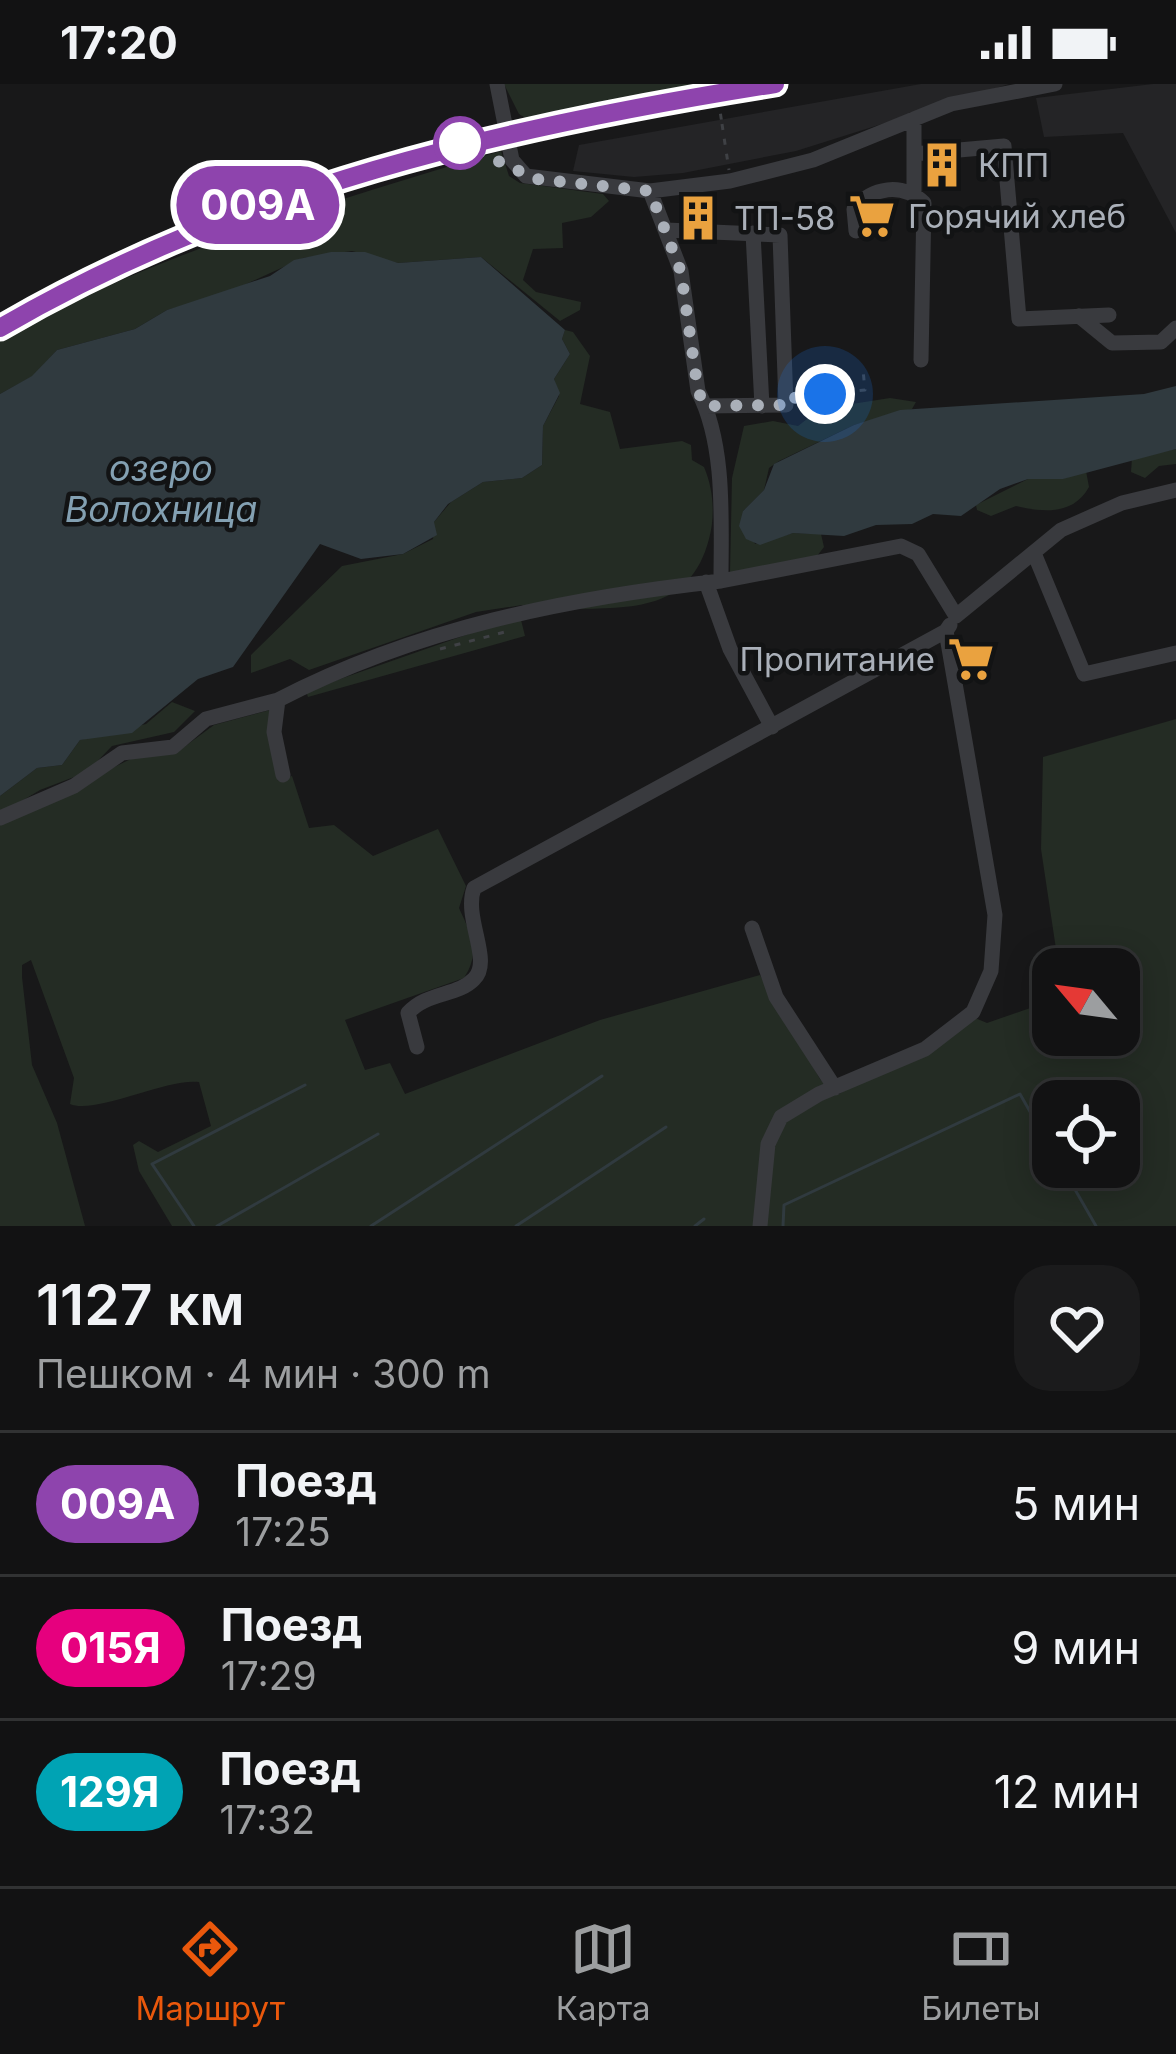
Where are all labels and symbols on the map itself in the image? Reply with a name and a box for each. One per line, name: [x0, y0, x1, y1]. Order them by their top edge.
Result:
unlabelled marker: [435, 118, 485, 168]
building icon: КПП: [917, 140, 967, 190]
place label: КПП: [978, 145, 1049, 185]
line badge: 009А: [174, 166, 342, 244]
supermarket icon: Горячий хлеб: [847, 191, 897, 241]
building icon: ТП-58: [673, 193, 723, 243]
place label: Горячий хлеб: [908, 196, 1126, 236]
place label: ТП-58: [734, 198, 835, 238]
your location: [795, 364, 855, 424]
water label: озеро Волохница: [65, 446, 257, 531]
supermarket icon: Пропитание: [946, 634, 996, 684]
place label: Пропитание: [739, 639, 935, 679]
north arrow: [1032, 948, 1140, 1056]

